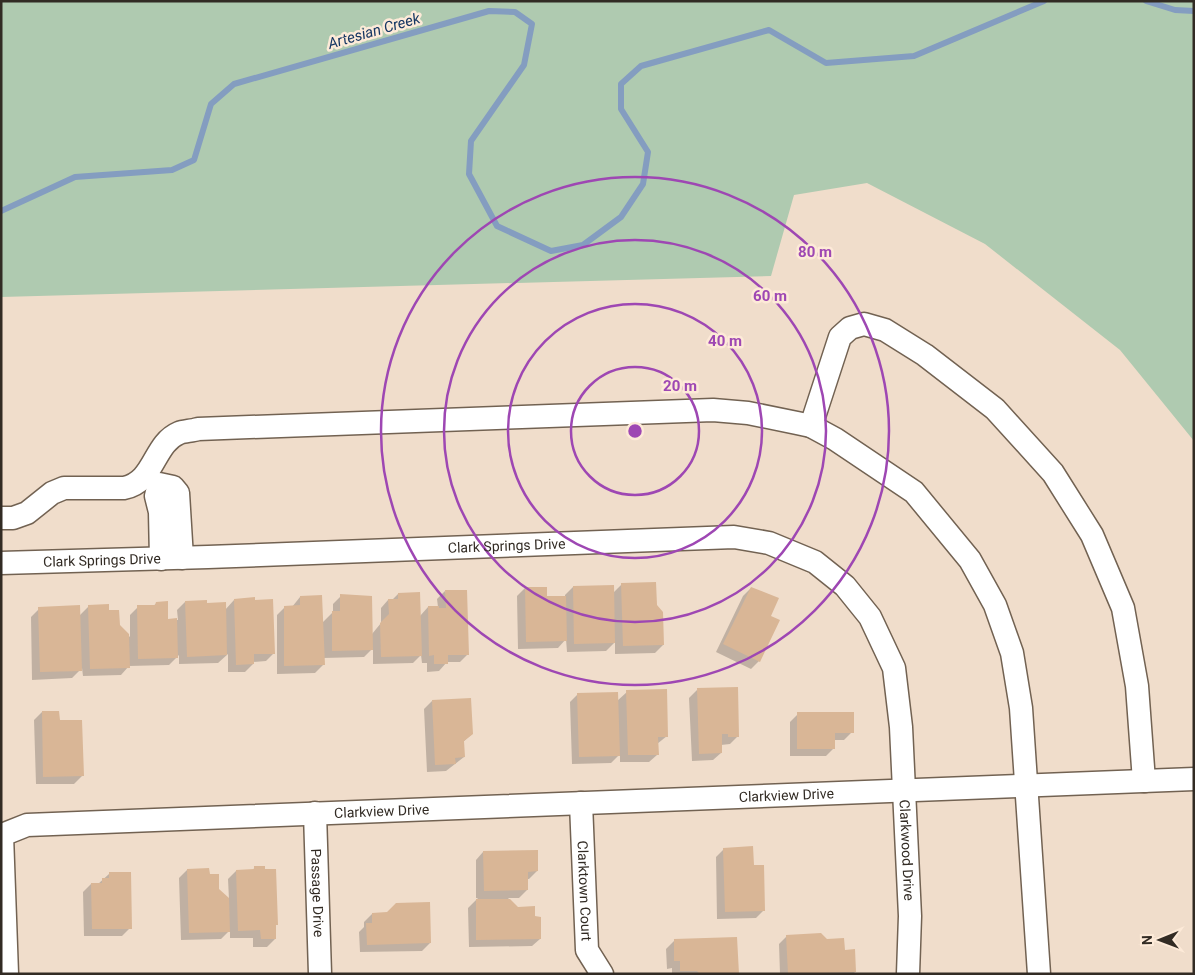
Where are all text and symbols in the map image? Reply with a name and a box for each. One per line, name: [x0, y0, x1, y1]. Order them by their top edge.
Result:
water label: Artesian Creek: [325, 9, 423, 53]
text: 80 m: [798, 243, 832, 261]
text: 60 m: [753, 287, 787, 305]
text: 40 m: [708, 332, 742, 350]
text: 20 m: [663, 377, 697, 395]
centre of rings: [626, 422, 644, 440]
street label: Clark Springs Drive: [448, 535, 566, 556]
street label: Clark Springs Drive: [43, 550, 161, 570]
street label: Clarkview Drive: [739, 785, 834, 805]
street label: Clarkwood Drive: [896, 799, 917, 901]
street label: Clarkview Drive: [334, 801, 430, 821]
street label: Clarktown Court: [575, 840, 595, 942]
street label: Passage Drive: [308, 848, 327, 938]
north arrow: [1135, 915, 1185, 965]
text: N: [1139, 935, 1155, 945]

